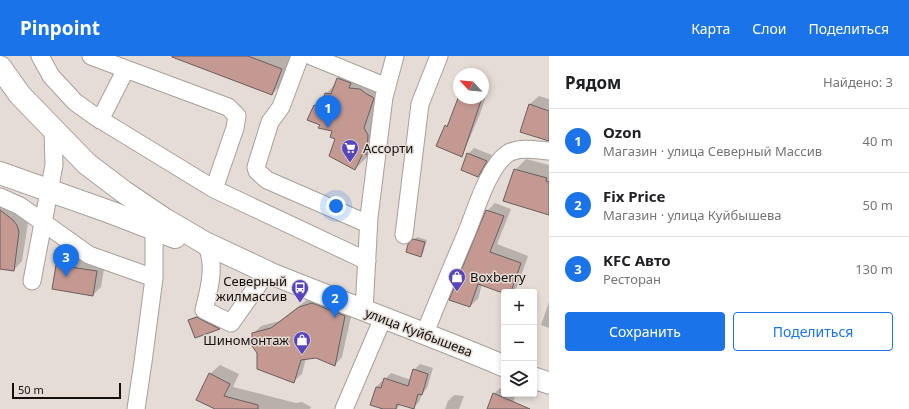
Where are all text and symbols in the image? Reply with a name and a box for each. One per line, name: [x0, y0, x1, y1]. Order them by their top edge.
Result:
text: Pinpoint: [20, 15, 100, 41]
text: Карта: [691, 19, 730, 38]
text: Слои: [752, 19, 786, 38]
text: Поделиться: [808, 19, 889, 38]
north arrow: [453, 68, 489, 104]
text: Рядом: [565, 71, 621, 94]
text: Найдено: 3: [823, 73, 893, 91]
pin: 1: [315, 95, 341, 128]
text: Ozon: [603, 122, 641, 142]
text: 1: [574, 132, 582, 150]
text: 40 m: [863, 132, 893, 150]
supermarket icon: Ассорти: [340, 138, 360, 163]
place label: Ассорти: [363, 139, 413, 157]
text: Магазин · улица Северный Массив: [603, 142, 822, 160]
text: Fix Price: [603, 186, 666, 206]
your location: [326, 196, 346, 216]
text: 2: [574, 196, 582, 214]
text: 50 m: [863, 196, 893, 214]
text: Магазин · улица Куйбышева: [603, 206, 781, 224]
pin: 3: [53, 244, 79, 277]
text: KFC Авто: [603, 250, 671, 270]
text: 3: [574, 260, 582, 278]
text: 130 m: [855, 260, 893, 278]
shop icon: Boxberry: [447, 267, 467, 292]
place label: Boxberry: [470, 268, 526, 286]
text: Ресторан: [603, 270, 661, 288]
place label: Северный жилмассив: [216, 272, 287, 305]
bus stop icon: Северный жилмассив: [290, 278, 310, 303]
pin: 2: [322, 285, 348, 318]
map controls: [501, 289, 537, 397]
button: +: [501, 289, 537, 325]
street label: улица Куйбышева: [363, 303, 475, 361]
button: Сохранить: [565, 312, 725, 351]
button: Поделиться: [733, 312, 893, 351]
button: −: [501, 325, 537, 361]
shop icon: Шиномонтаж: [292, 330, 312, 355]
place label: Шиномонтаж: [203, 331, 289, 349]
button: layers: [501, 361, 537, 397]
scale bar: [12, 381, 121, 400]
text: 50 m: [18, 382, 44, 397]

